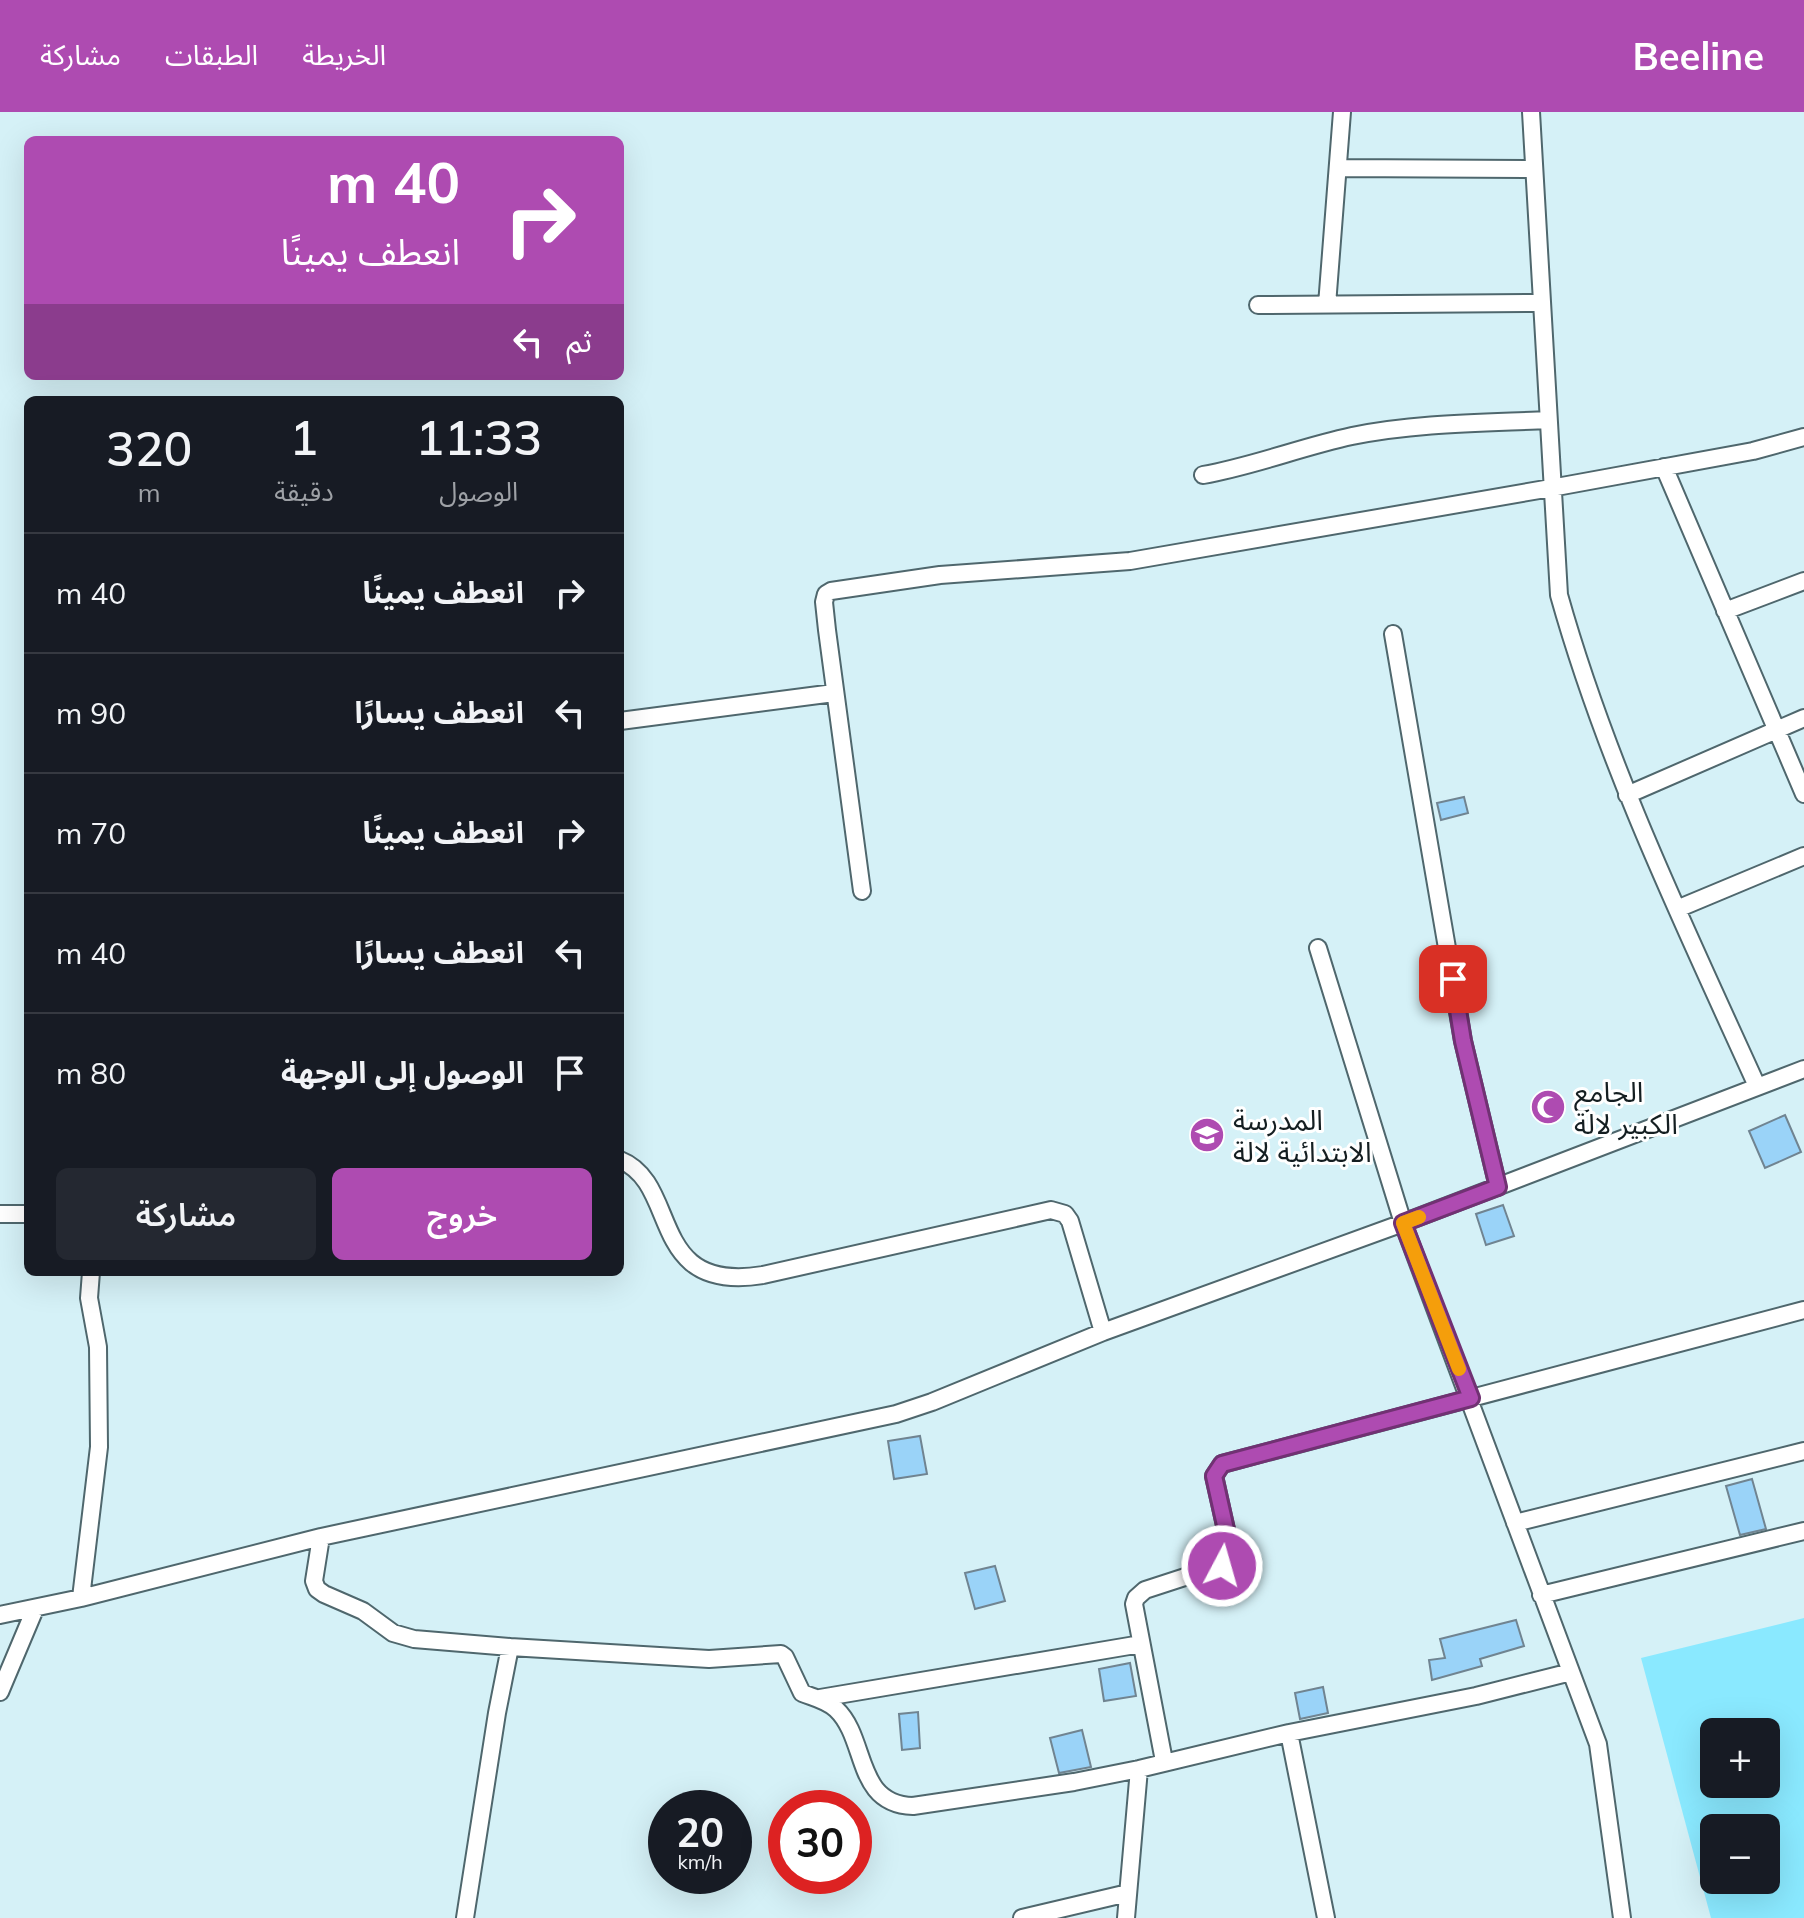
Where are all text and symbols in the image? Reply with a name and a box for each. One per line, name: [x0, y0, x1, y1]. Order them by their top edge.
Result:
text: Beeline: [1633, 32, 1764, 80]
text: مشاركة: [40, 37, 121, 72]
text: الطبقات: [165, 37, 258, 72]
text: الخريطة: [302, 37, 386, 72]
text: 40 m: [327, 147, 460, 217]
icon: right: [488, 168, 592, 272]
text: انعطف يمينًا: [281, 229, 460, 274]
icon: left: [506, 320, 550, 364]
text: ثم: [566, 322, 592, 360]
text: 1: [290, 407, 318, 467]
text: 11:33: [415, 407, 542, 467]
text: 320: [106, 418, 192, 478]
text: دقيقة: [274, 475, 334, 508]
text: الوصول: [439, 475, 518, 508]
text: m: [138, 476, 161, 509]
icon: right: [548, 571, 592, 615]
text: انعطف يمينًا: [362, 573, 524, 611]
text: 40 m: [56, 574, 126, 612]
icon: left: [548, 691, 592, 735]
text: انعطف يسارًا: [355, 693, 524, 731]
text: 90 m: [56, 694, 126, 732]
icon: right: [548, 811, 592, 855]
text: انعطف يمينًا: [362, 813, 524, 851]
text: 70 m: [56, 814, 126, 852]
icon: left: [548, 931, 592, 975]
text: انعطف يسارًا: [355, 933, 524, 971]
text: 40 m: [56, 934, 126, 972]
pin: [1419, 945, 1487, 1013]
icon: arrive: [1431, 957, 1475, 1001]
icon: arrive: [548, 1051, 592, 1095]
text: الوصول إلى الوجهة: [281, 1053, 524, 1091]
text: 80 m: [56, 1054, 126, 1092]
place label: الجامع الكبير لالة: [1574, 1074, 1678, 1141]
mosque icon: الجامع الكبير لالة: [1529, 1088, 1567, 1126]
place label: المدرسة الابتدائية لالة: [1233, 1102, 1372, 1169]
school or university icon: المدرسة الابتدائية لالة: [1188, 1116, 1226, 1154]
button: مشاركة: [56, 1168, 316, 1260]
button: خروج: [332, 1168, 592, 1260]
position arrow: [1180, 1524, 1264, 1608]
map controls: [1700, 1718, 1780, 1894]
button: +: [1700, 1718, 1780, 1798]
speed limit sign: 30: [768, 1790, 872, 1894]
text: 20: [676, 1807, 724, 1857]
button: −: [1700, 1814, 1780, 1894]
text: km/h: [677, 1849, 723, 1874]

